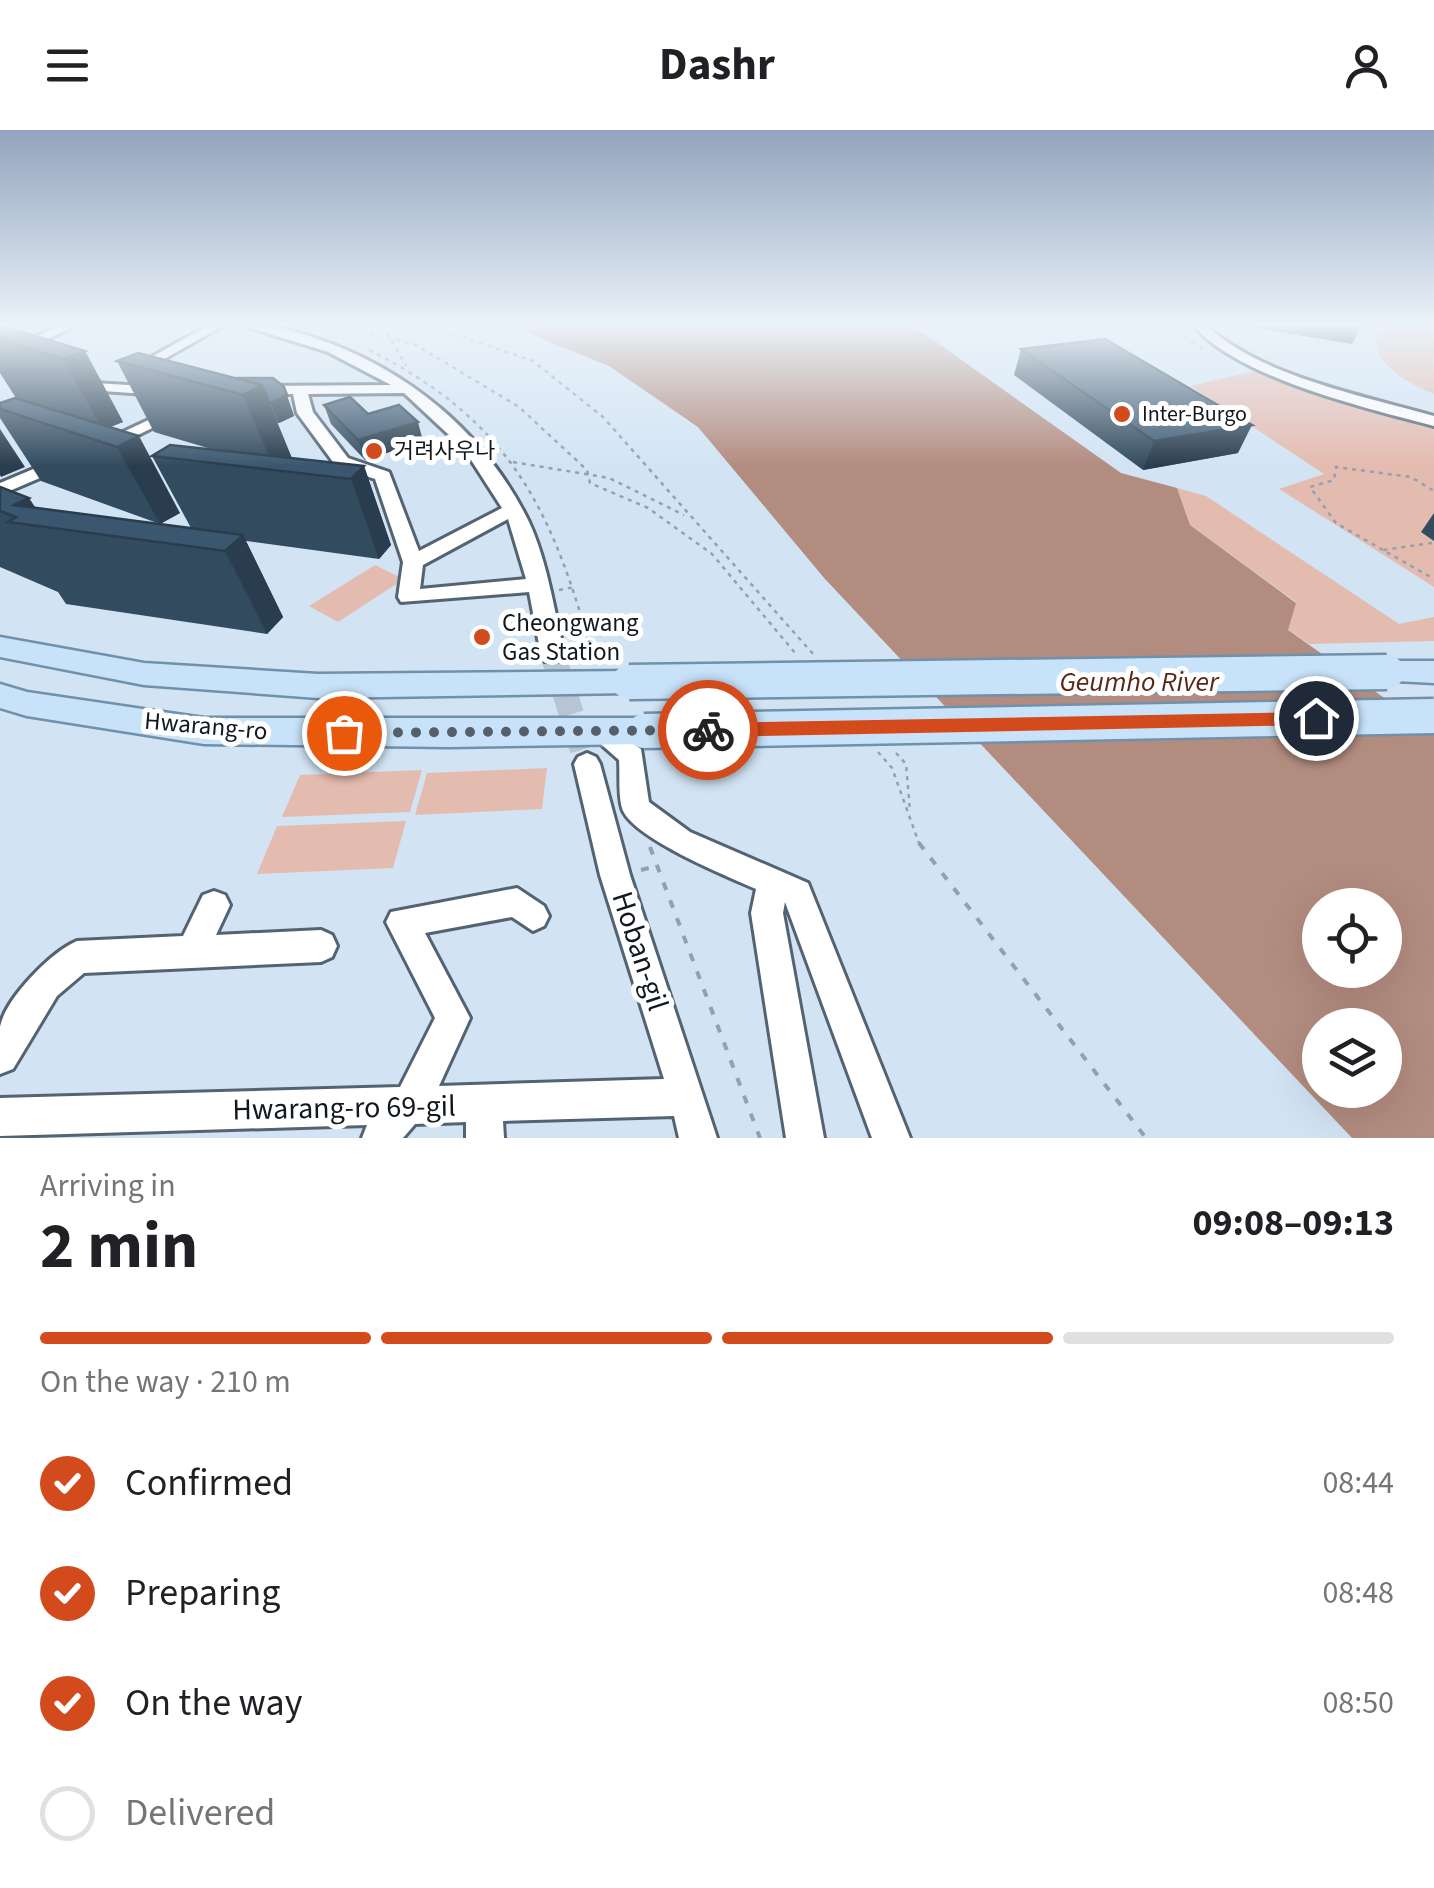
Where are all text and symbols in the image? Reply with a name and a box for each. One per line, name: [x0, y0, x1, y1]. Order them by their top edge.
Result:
text: Dashr: [659, 33, 775, 97]
icon: menu: [40, 38, 95, 93]
icon: person: [1339, 38, 1394, 93]
place label: Inter-Burgo: [1142, 398, 1247, 430]
marker: Inter-Burgo: [1111, 403, 1133, 425]
place label: 거려사우나: [394, 435, 495, 467]
marker: 거려사우나: [363, 440, 385, 462]
place label: Cheongwang Gas Station: [502, 605, 639, 670]
marker: Cheongwang Gas Station: [471, 626, 493, 648]
water label: Geumho River: [1059, 662, 1220, 702]
pin: [1274, 676, 1359, 761]
courier: [658, 680, 758, 780]
pin: [302, 691, 387, 776]
icon: home: [1289, 691, 1344, 746]
street label: Hwarang-ro: [143, 703, 269, 749]
icon: bike: [681, 703, 736, 758]
icon: bag: [317, 706, 372, 761]
street label: Hoban-gil: [601, 886, 679, 1016]
map controls: [1302, 888, 1402, 1108]
button: locate: [1302, 888, 1402, 988]
button: layers: [1302, 1008, 1402, 1108]
street label: Hwarang-ro 69-gil: [232, 1085, 456, 1131]
text: Arriving in: [40, 1163, 176, 1209]
text: 09:08–09:13: [1192, 1196, 1394, 1250]
text: 2 min: [40, 1200, 198, 1293]
text: On the way · 210 m: [40, 1359, 291, 1405]
icon: check: [40, 1456, 95, 1511]
text: Confirmed: [125, 1456, 293, 1510]
text: 08:44: [1322, 1460, 1394, 1506]
icon: check: [40, 1566, 95, 1621]
text: Preparing: [125, 1566, 280, 1620]
text: 08:48: [1322, 1570, 1394, 1616]
icon: check: [40, 1676, 95, 1731]
text: On the way: [125, 1676, 302, 1730]
text: 08:50: [1322, 1680, 1394, 1726]
text: Delivered: [125, 1786, 275, 1840]

